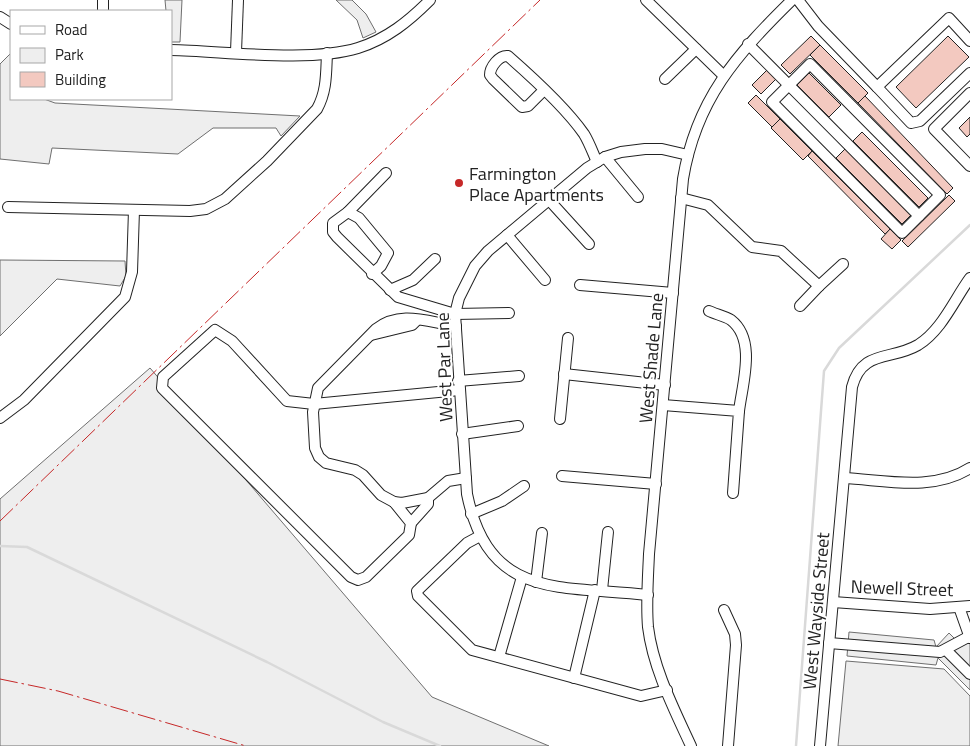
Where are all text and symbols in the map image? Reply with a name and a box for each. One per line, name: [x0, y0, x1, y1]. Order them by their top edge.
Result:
legend: [10, 10, 172, 100]
text: Road: [55, 18, 87, 41]
text: Park: [55, 43, 84, 66]
text: Building: [55, 68, 106, 91]
place label: Farmington Place Apartments: [469, 160, 604, 208]
marker: Farmington Place Apartments: [453, 177, 465, 189]
street label: West Shade Lane: [632, 292, 670, 424]
street label: West Par Lane: [429, 312, 459, 422]
street label: West Wayside Street: [796, 531, 836, 691]
street label: Newell Street: [850, 573, 954, 603]

